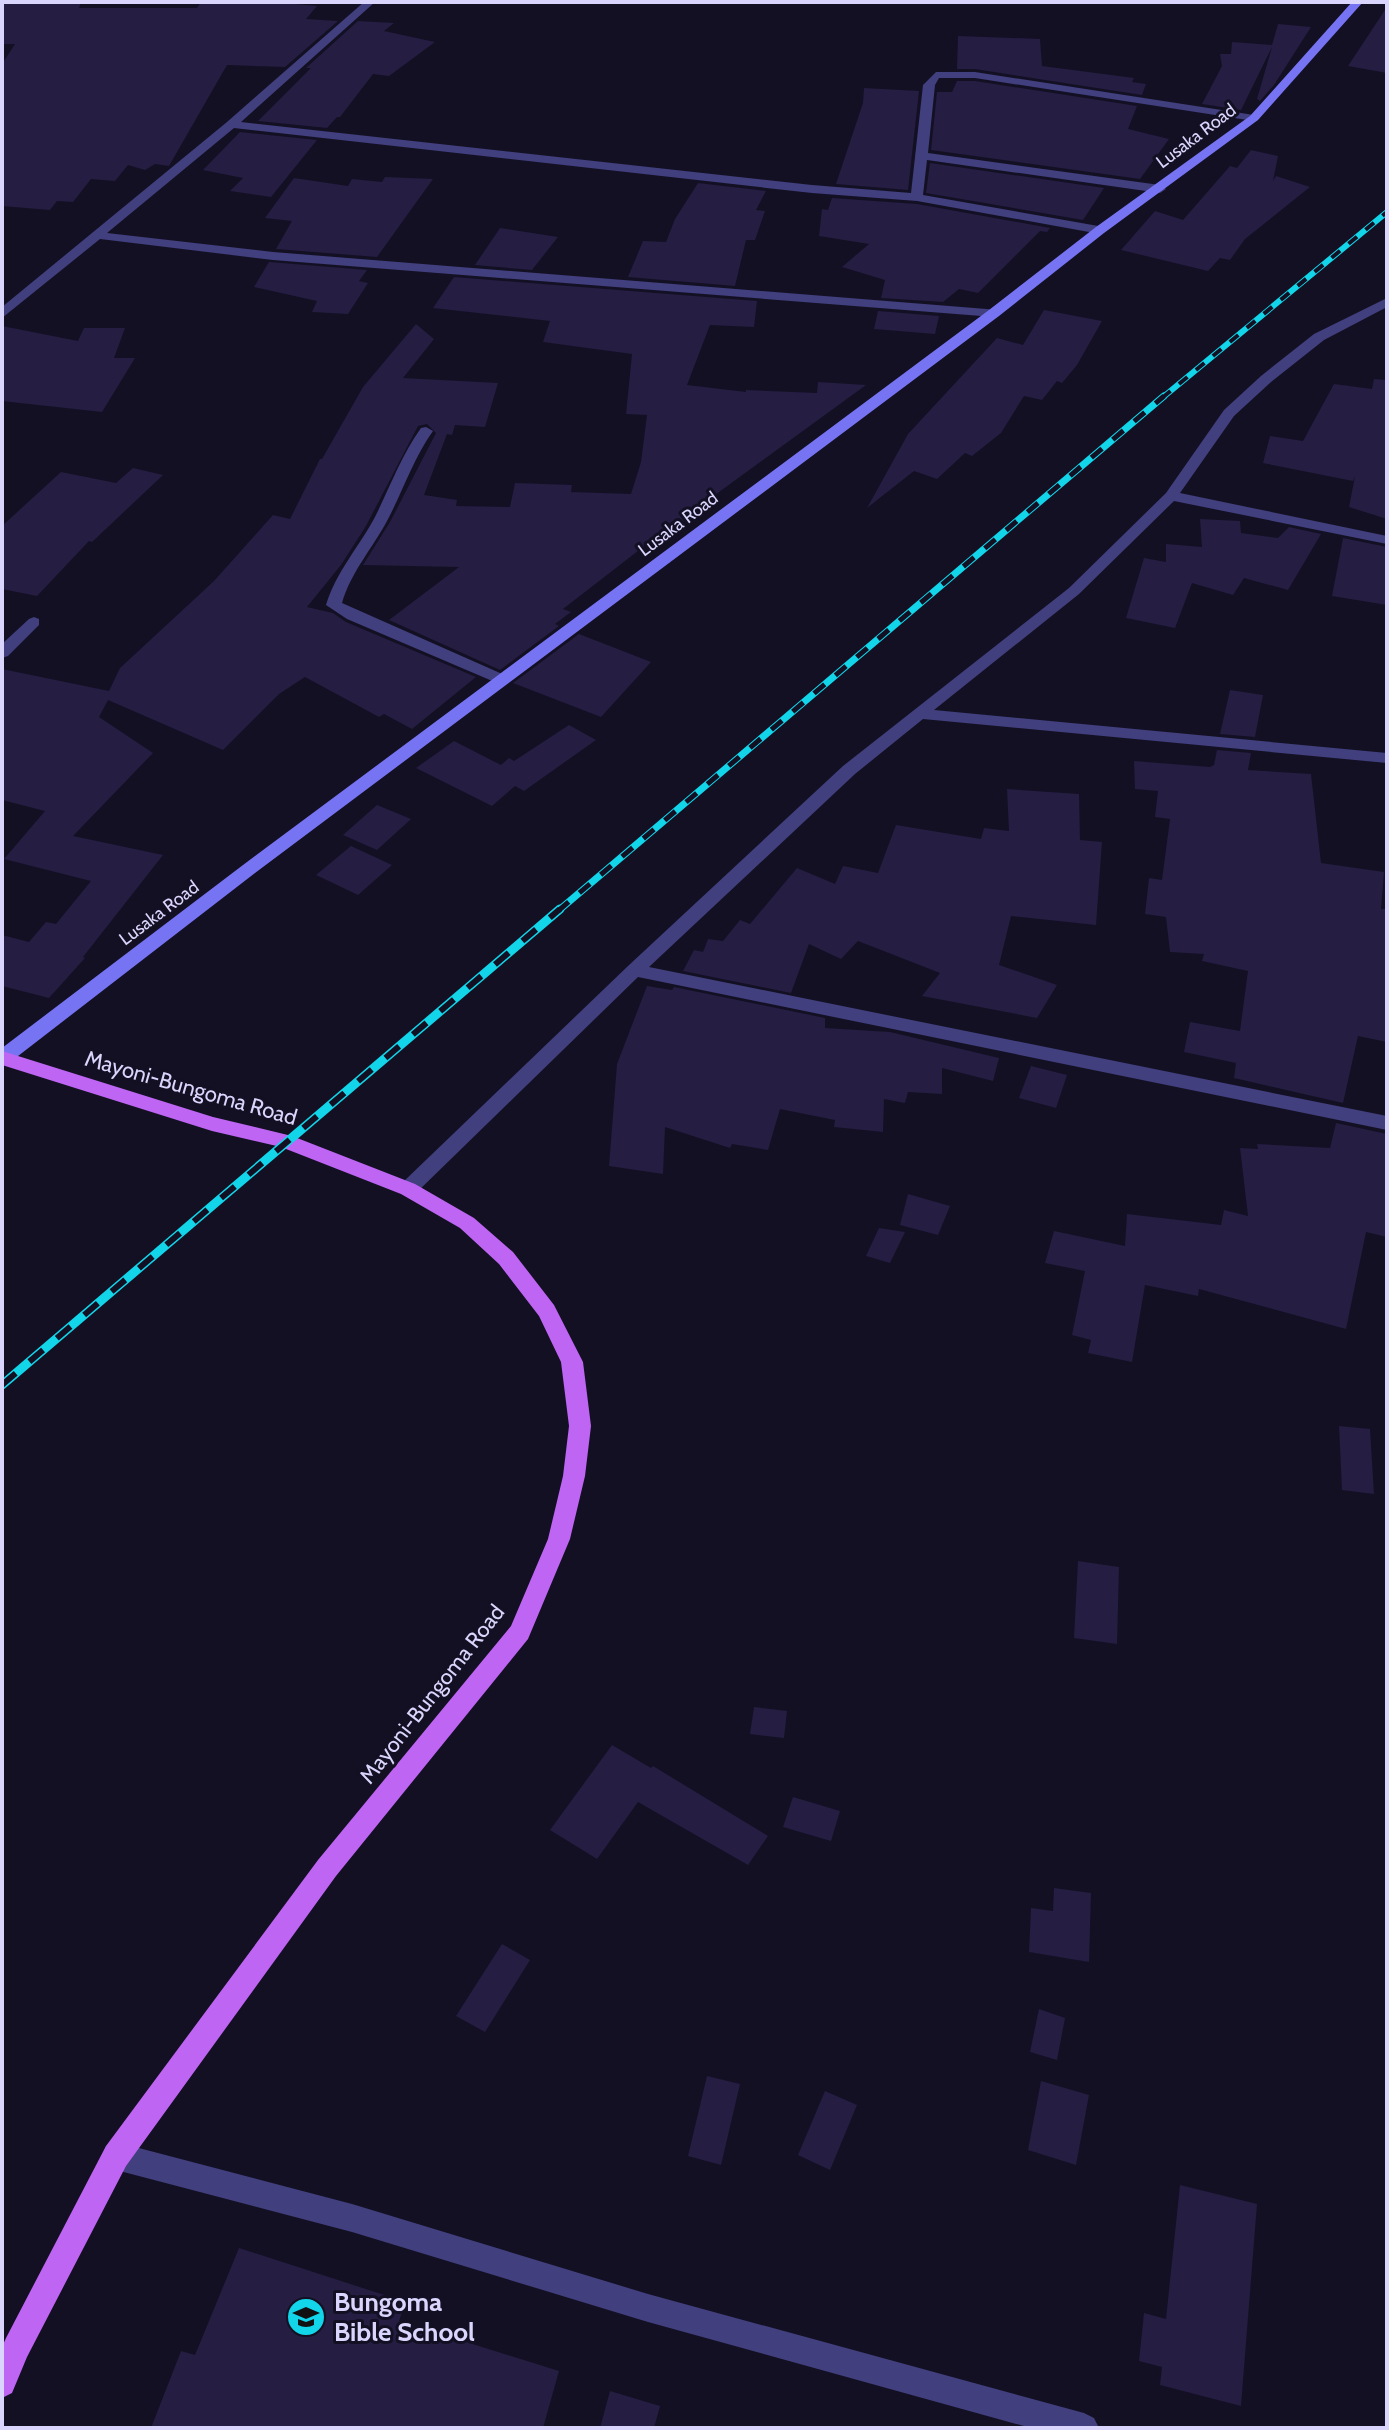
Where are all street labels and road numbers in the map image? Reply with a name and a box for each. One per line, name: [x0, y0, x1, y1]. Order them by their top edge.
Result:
street label: Lusaka Road: [1152, 99, 1240, 173]
street label: Lusaka Road: [634, 487, 722, 561]
street label: Lusaka Road: [115, 876, 203, 950]
street label: Mayoni-Bungoma Road: [82, 1045, 300, 1131]
street label: Mayoni-Bungoma Road: [354, 1599, 510, 1789]

